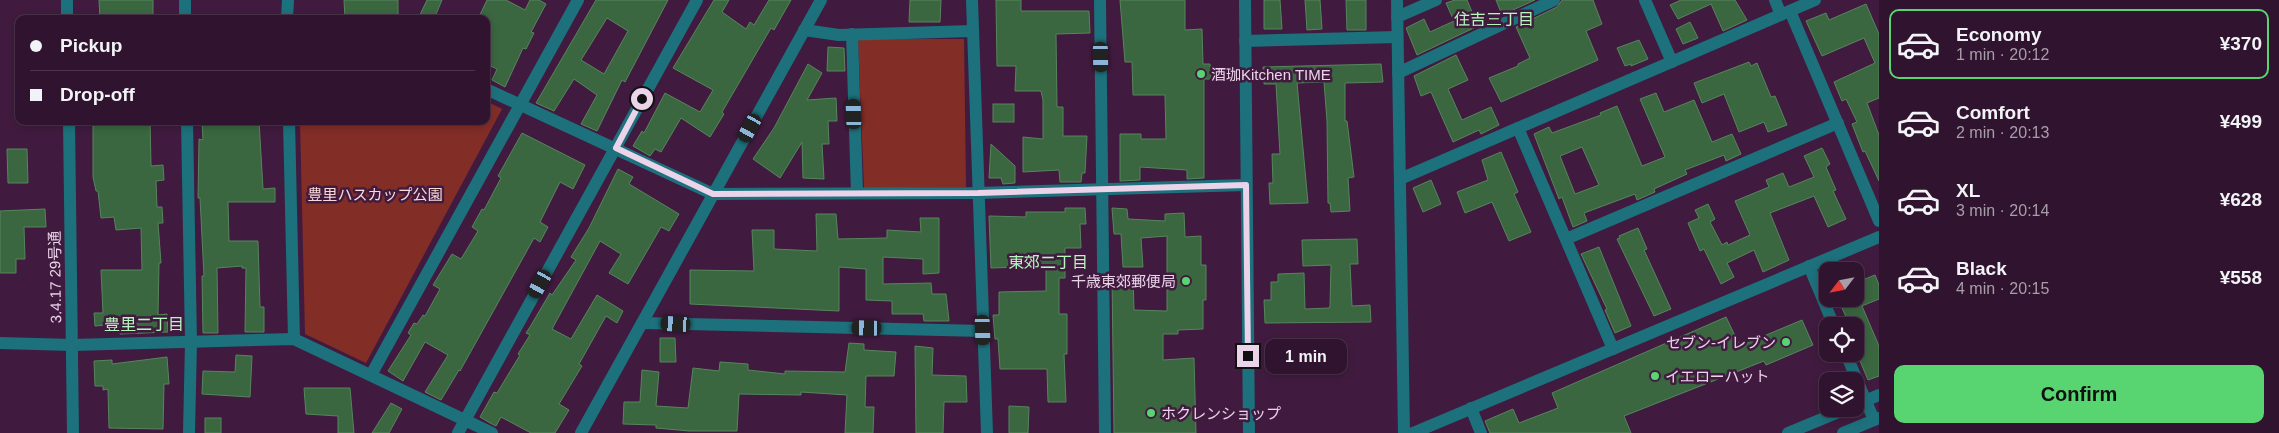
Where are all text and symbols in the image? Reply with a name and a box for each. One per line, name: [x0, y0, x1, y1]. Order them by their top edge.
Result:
district label: 住吉三丁目: [1454, 11, 1534, 28]
icon: car: [1896, 22, 1941, 67]
text: Economy: [1956, 24, 2042, 45]
text: ¥370: [2220, 33, 2262, 54]
text: Pickup: [60, 35, 122, 56]
car: [1093, 42, 1108, 72]
text: 1 min · 20:12: [1956, 46, 2049, 63]
place label: 酒珈Kitchen TIME: [1211, 66, 1331, 83]
marker: 酒珈Kitchen TIME: [1195, 68, 1207, 80]
text: Drop-off: [60, 84, 135, 105]
route start: [631, 88, 653, 110]
car: [845, 99, 862, 129]
icon: car: [1896, 100, 1941, 145]
text: Comfort: [1956, 102, 2030, 123]
car: [736, 111, 763, 145]
text: ¥499: [2220, 111, 2262, 132]
text: 2 min · 20:13: [1956, 124, 2049, 141]
icon: car: [1896, 178, 1941, 223]
text: XL: [1956, 180, 1980, 201]
park label: 豊里ハスカップ公園: [307, 186, 443, 203]
text: ¥628: [2220, 189, 2262, 210]
text: 3 min · 20:14: [1956, 202, 2049, 219]
street label: 3.4.17 29号通: [46, 231, 64, 323]
district label: 東郊二丁目: [1008, 254, 1088, 271]
icon: car: [1896, 256, 1941, 301]
text: Black: [1956, 258, 2007, 279]
north arrow: [1819, 262, 1864, 308]
map controls: [1819, 262, 1864, 417]
car: [526, 267, 553, 301]
text: ¥558: [2220, 267, 2262, 288]
place label: 千歳東郊郵便局: [1071, 273, 1176, 290]
marker: 千歳東郊郵便局: [1180, 275, 1192, 287]
text: 4 min · 20:15: [1956, 280, 2049, 297]
car: [974, 315, 991, 345]
district label: 豊里二丁目: [104, 316, 184, 333]
car: [660, 316, 691, 332]
button: locate: [1819, 317, 1864, 362]
car: [851, 320, 882, 336]
place label: セブン-イレブン: [1666, 334, 1776, 351]
marker: セブン-イレブン: [1780, 336, 1792, 348]
callout: 1 min: [1266, 338, 1348, 374]
route end: [1237, 345, 1259, 367]
text: 1 min: [1285, 348, 1327, 365]
button: Confirm: [1894, 365, 2264, 423]
place label: イエローハット: [1665, 368, 1770, 385]
marker: イエローハット: [1649, 370, 1661, 382]
button: layers: [1819, 372, 1864, 417]
place label: ホクレンショップ: [1161, 405, 1281, 422]
marker: ホクレンショップ: [1145, 407, 1157, 419]

